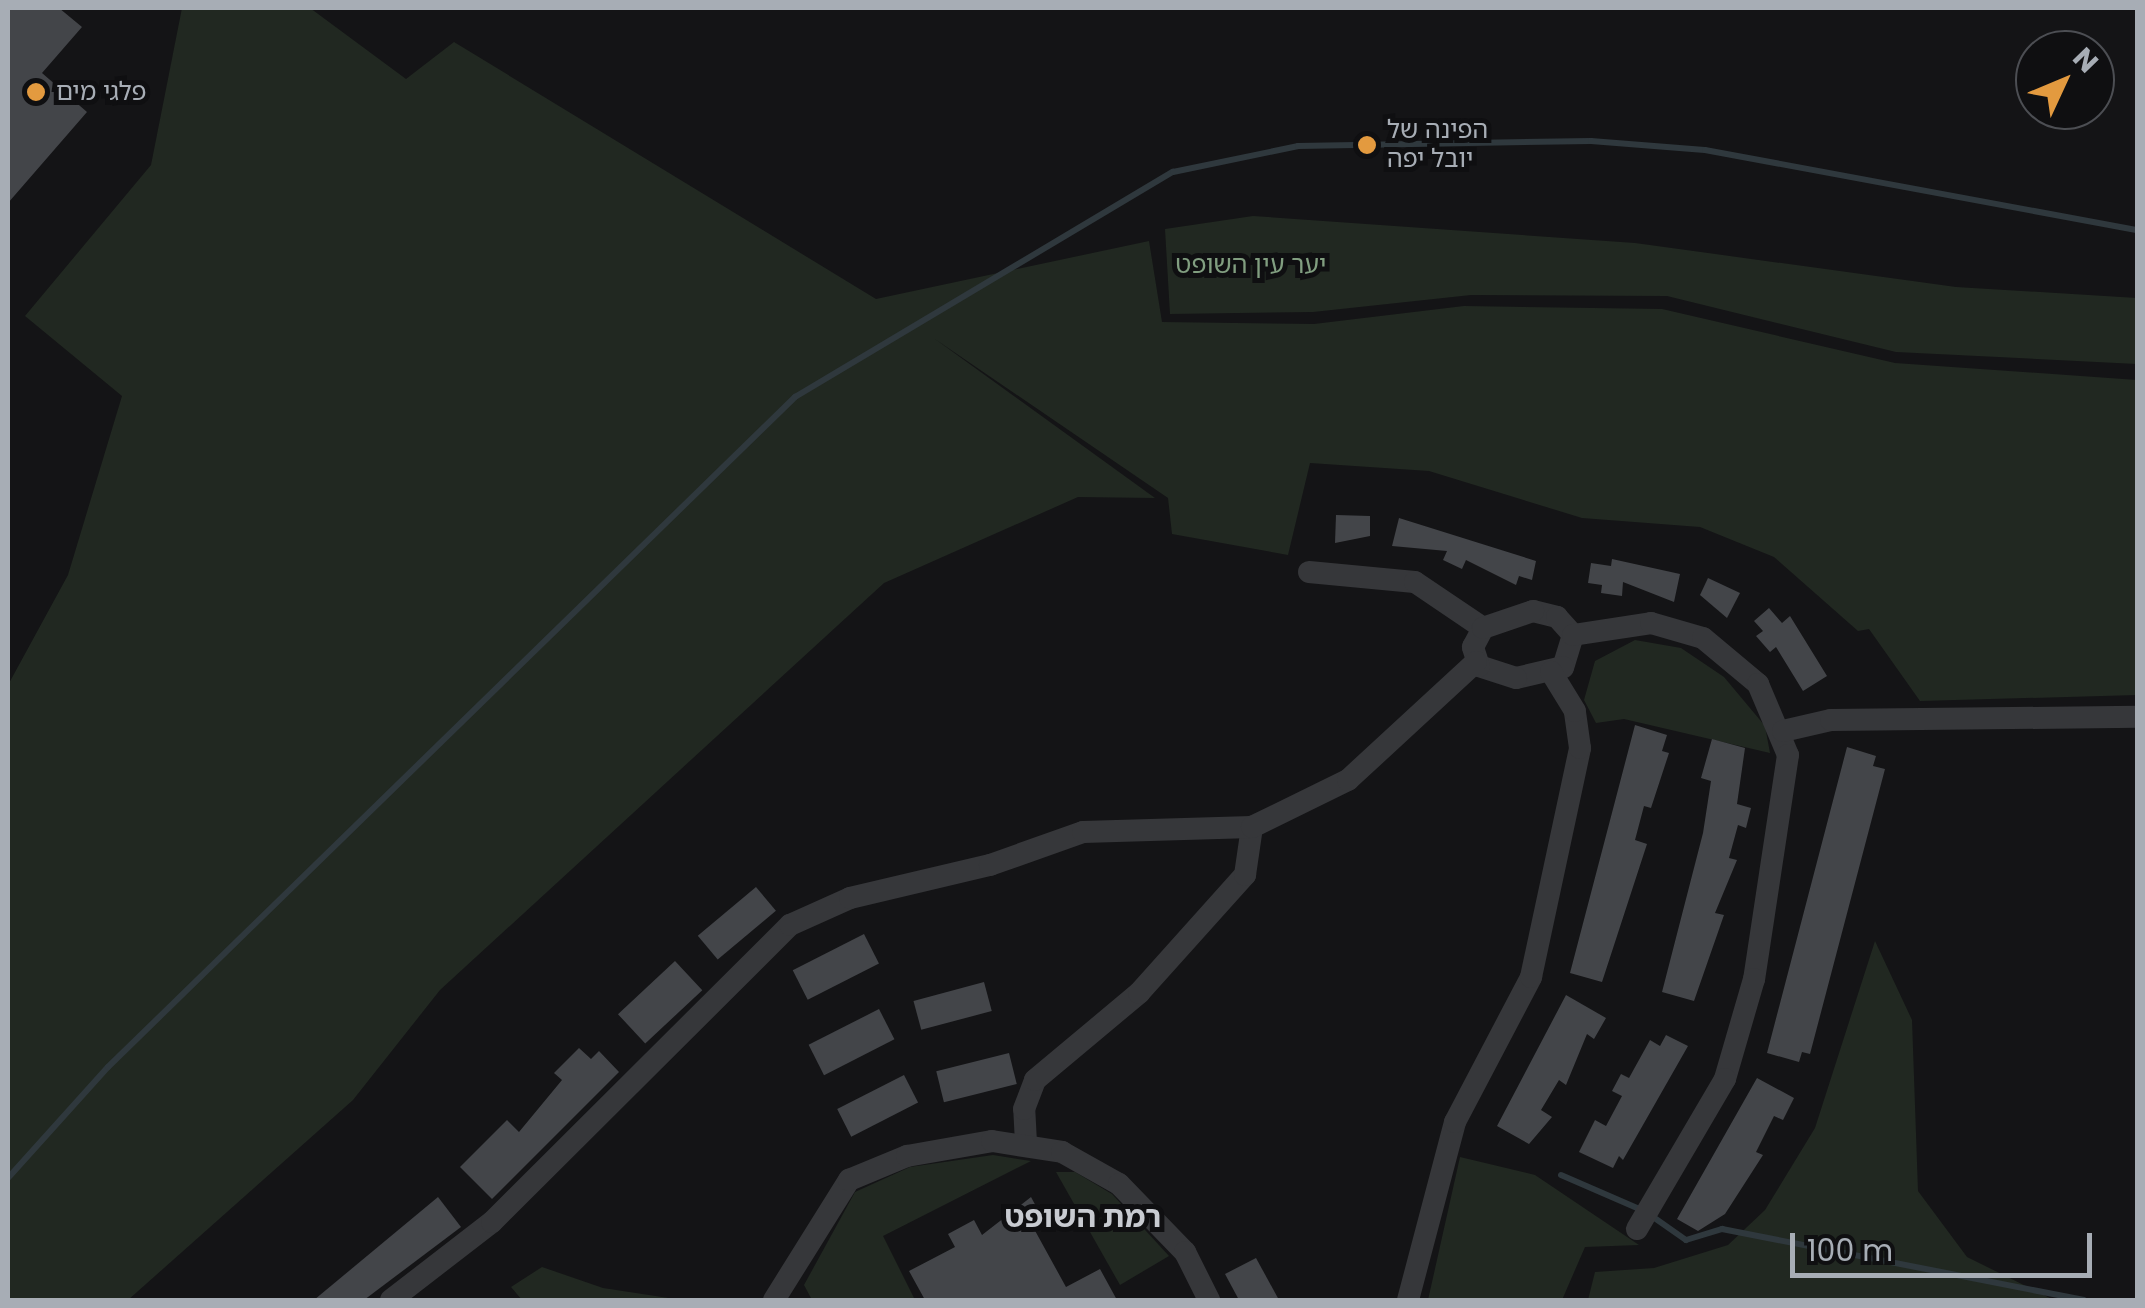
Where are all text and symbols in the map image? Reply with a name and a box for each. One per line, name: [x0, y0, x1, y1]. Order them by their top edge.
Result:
north arrow: [2015, 30, 2115, 130]
text: N: [2064, 39, 2107, 81]
place label: פלגי מים: [56, 77, 147, 107]
marker: פלגי מים: [25, 81, 47, 103]
place label: הפינה של יובל יפה: [1387, 116, 1488, 175]
marker: הפינה של יובל יפה: [1356, 134, 1378, 156]
park label: יער עין השופט: [1176, 250, 1326, 280]
district label: רמת השופט: [1005, 1199, 1161, 1235]
scale bar: [1795, 1213, 2098, 1275]
text: 100 m: [1807, 1229, 1893, 1272]

